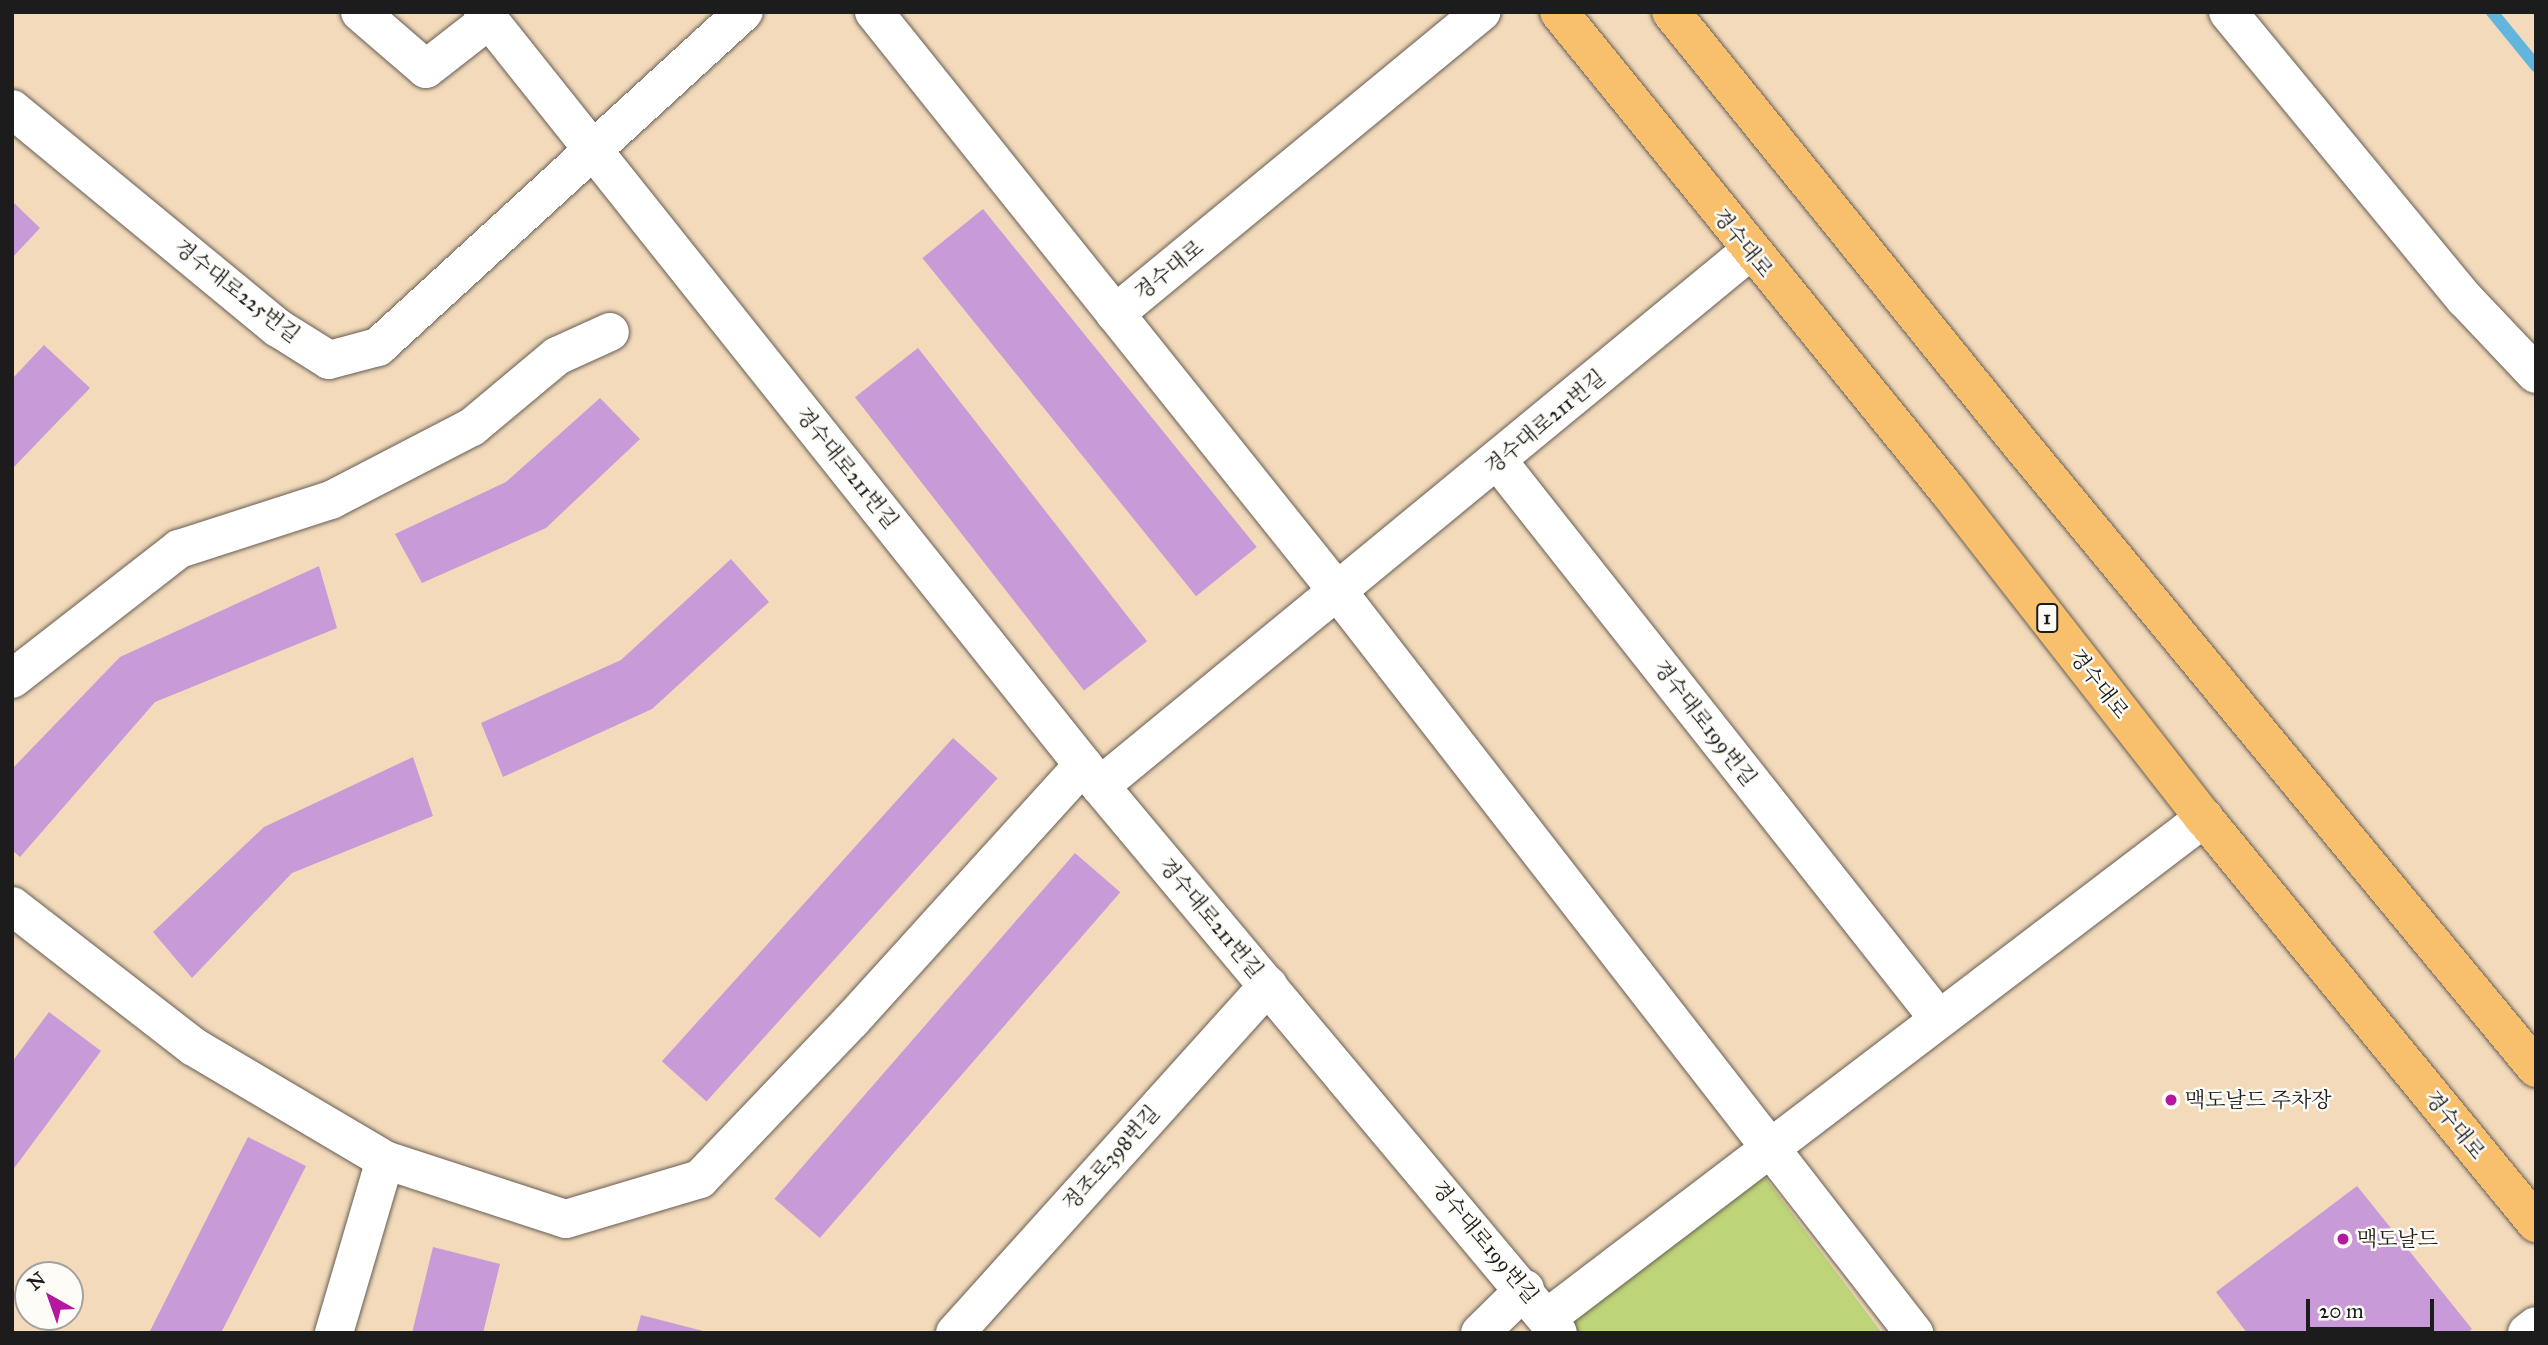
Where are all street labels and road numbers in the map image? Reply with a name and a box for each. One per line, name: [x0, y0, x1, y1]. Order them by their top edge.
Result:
street label: 경수대로: [1708, 204, 1778, 282]
street label: 경수대로225번길: [169, 234, 305, 348]
street label: 경수대로: [1130, 235, 1208, 305]
street label: 경수대로211번길: [1480, 365, 1610, 479]
street label: 경수대로211번길: [790, 402, 904, 534]
road number: 1: [2035, 603, 2059, 634]
street label: 경수대로: [2064, 644, 2134, 724]
street label: 경수대로199번길: [1648, 655, 1762, 791]
street label: 경수대로211번길: [1154, 853, 1268, 983]
street label: 경수대로: [2420, 1086, 2490, 1164]
street label: 정조로398번길: [1057, 1100, 1165, 1216]
street label: 경수대로199번길: [1426, 1176, 1544, 1308]

